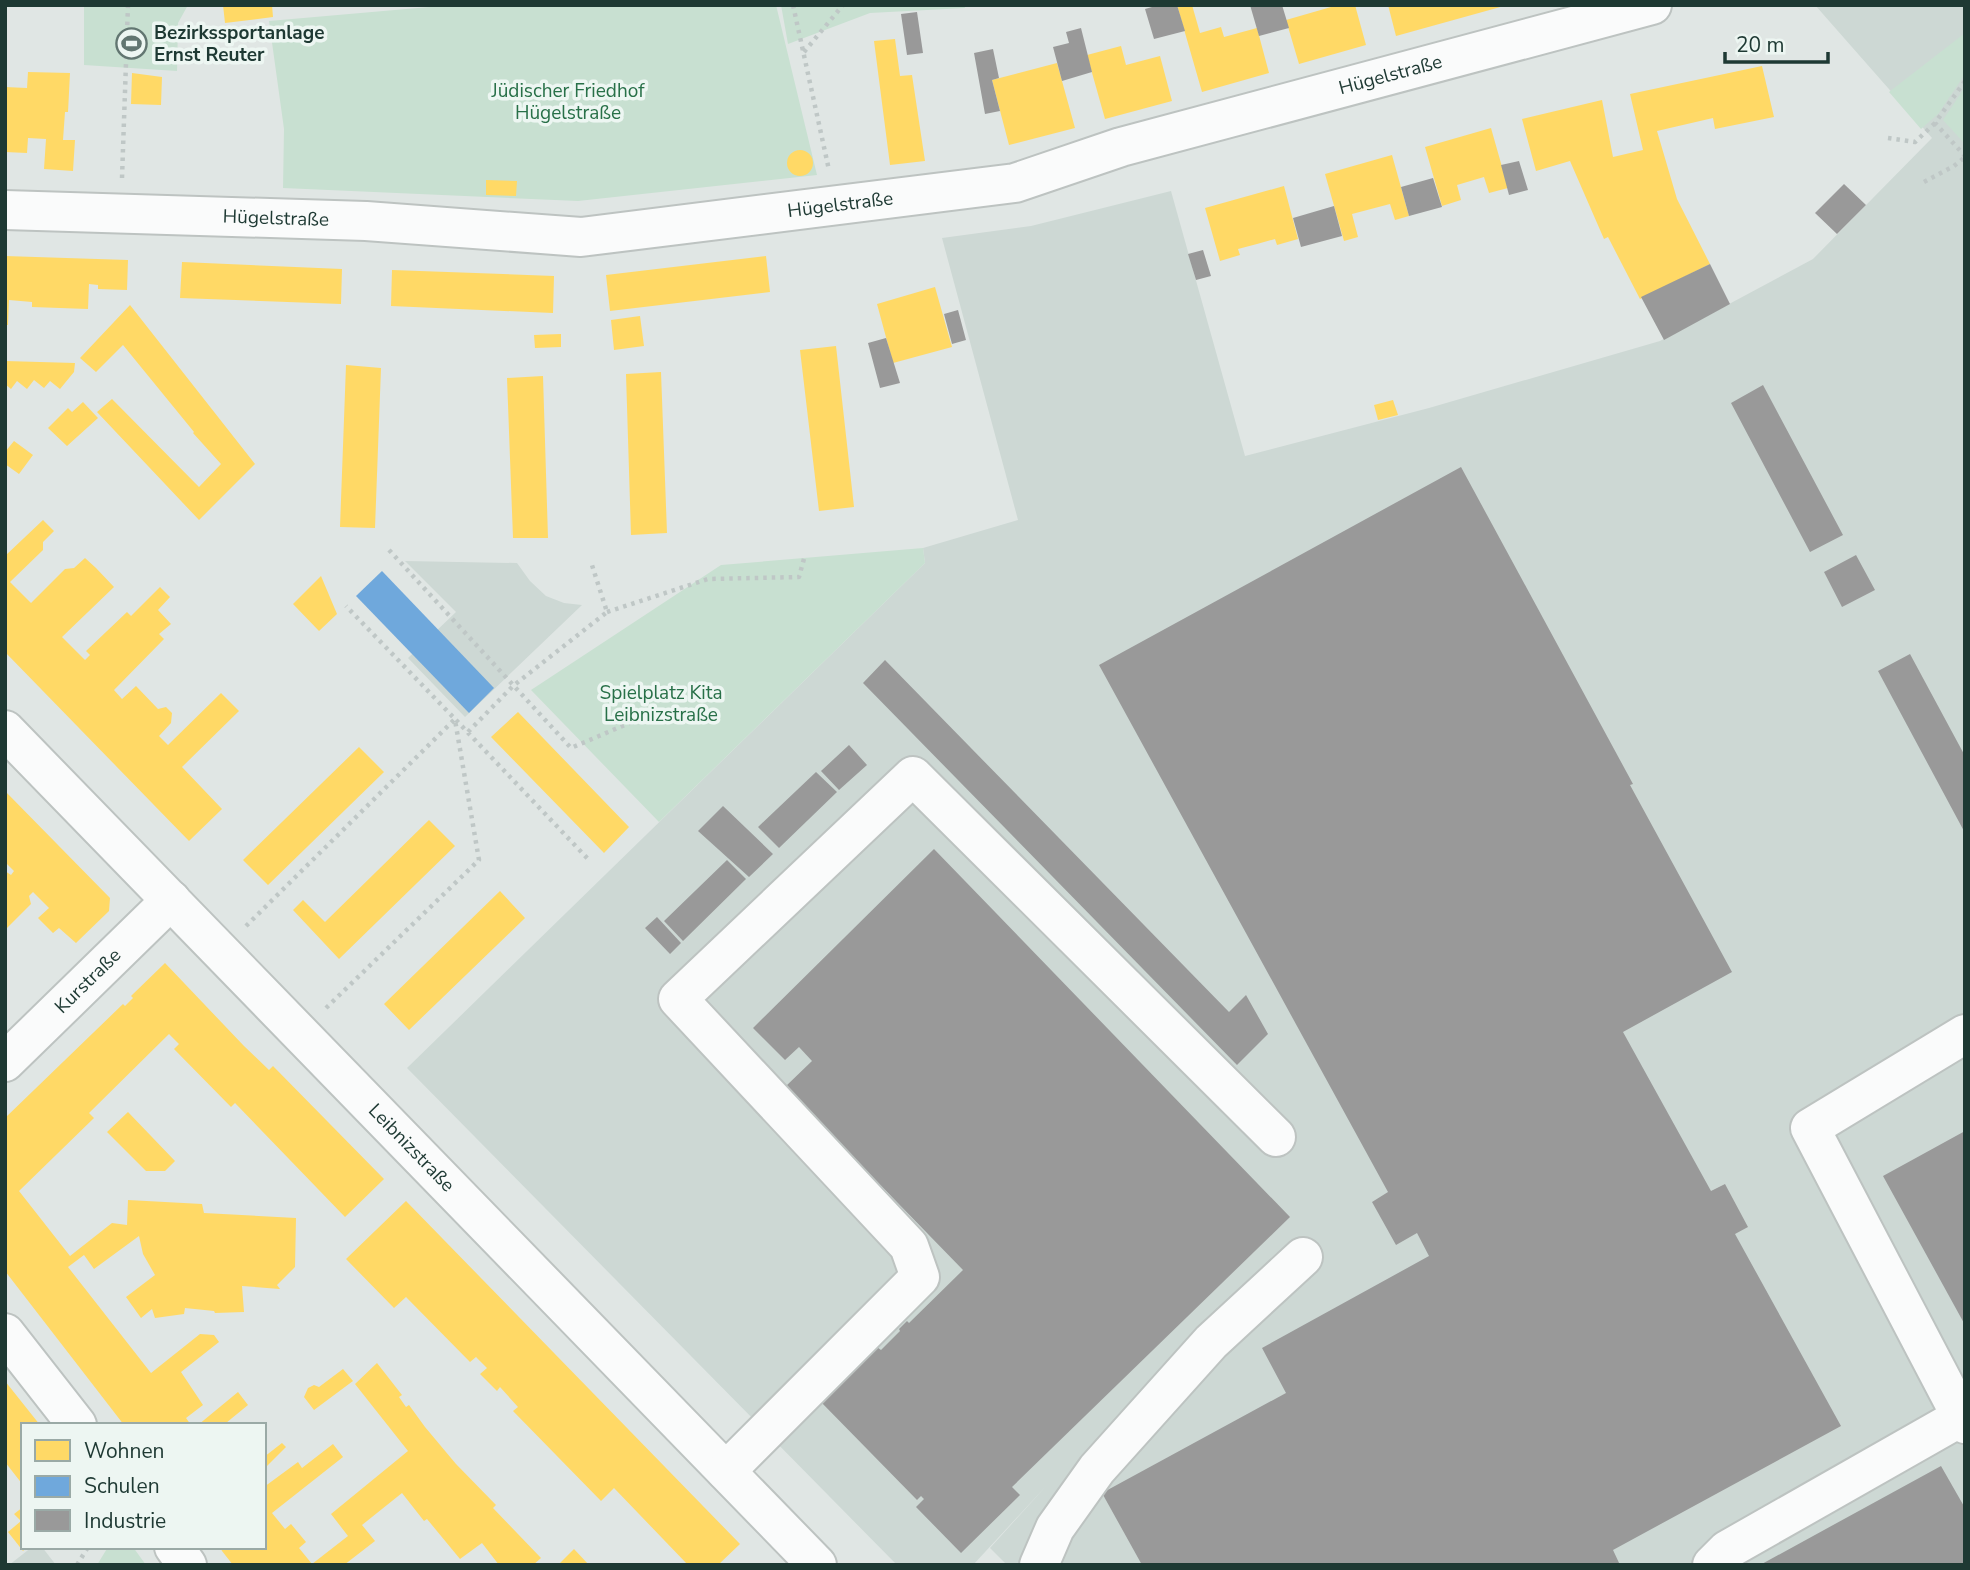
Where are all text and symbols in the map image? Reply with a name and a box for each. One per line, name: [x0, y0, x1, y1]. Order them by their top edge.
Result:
place label: Bezirkssportanlage Ernst Reuter: [154, 20, 324, 68]
scale bar: [1725, 21, 1828, 65]
sports icon: Bezirkssportanlage Ernst Reuter: [114, 27, 148, 61]
text: 20 m: [1736, 31, 1785, 59]
street label: Hügelstraße: [1336, 49, 1445, 101]
park label: Jüdischer Friedhof Hügelstraße: [490, 78, 645, 126]
street label: Hügelstraße: [786, 185, 895, 224]
street label: Hügelstraße: [222, 204, 329, 233]
park label: Spielplatz Kita Leibnizstraße: [599, 680, 723, 728]
street label: Kurstraße: [49, 943, 127, 1019]
street label: Leibnizstraße: [362, 1098, 461, 1198]
legend: [21, 1423, 266, 1549]
text: Wohnen: [84, 1437, 165, 1465]
text: Schulen: [84, 1472, 160, 1500]
text: Industrie: [84, 1507, 166, 1535]

